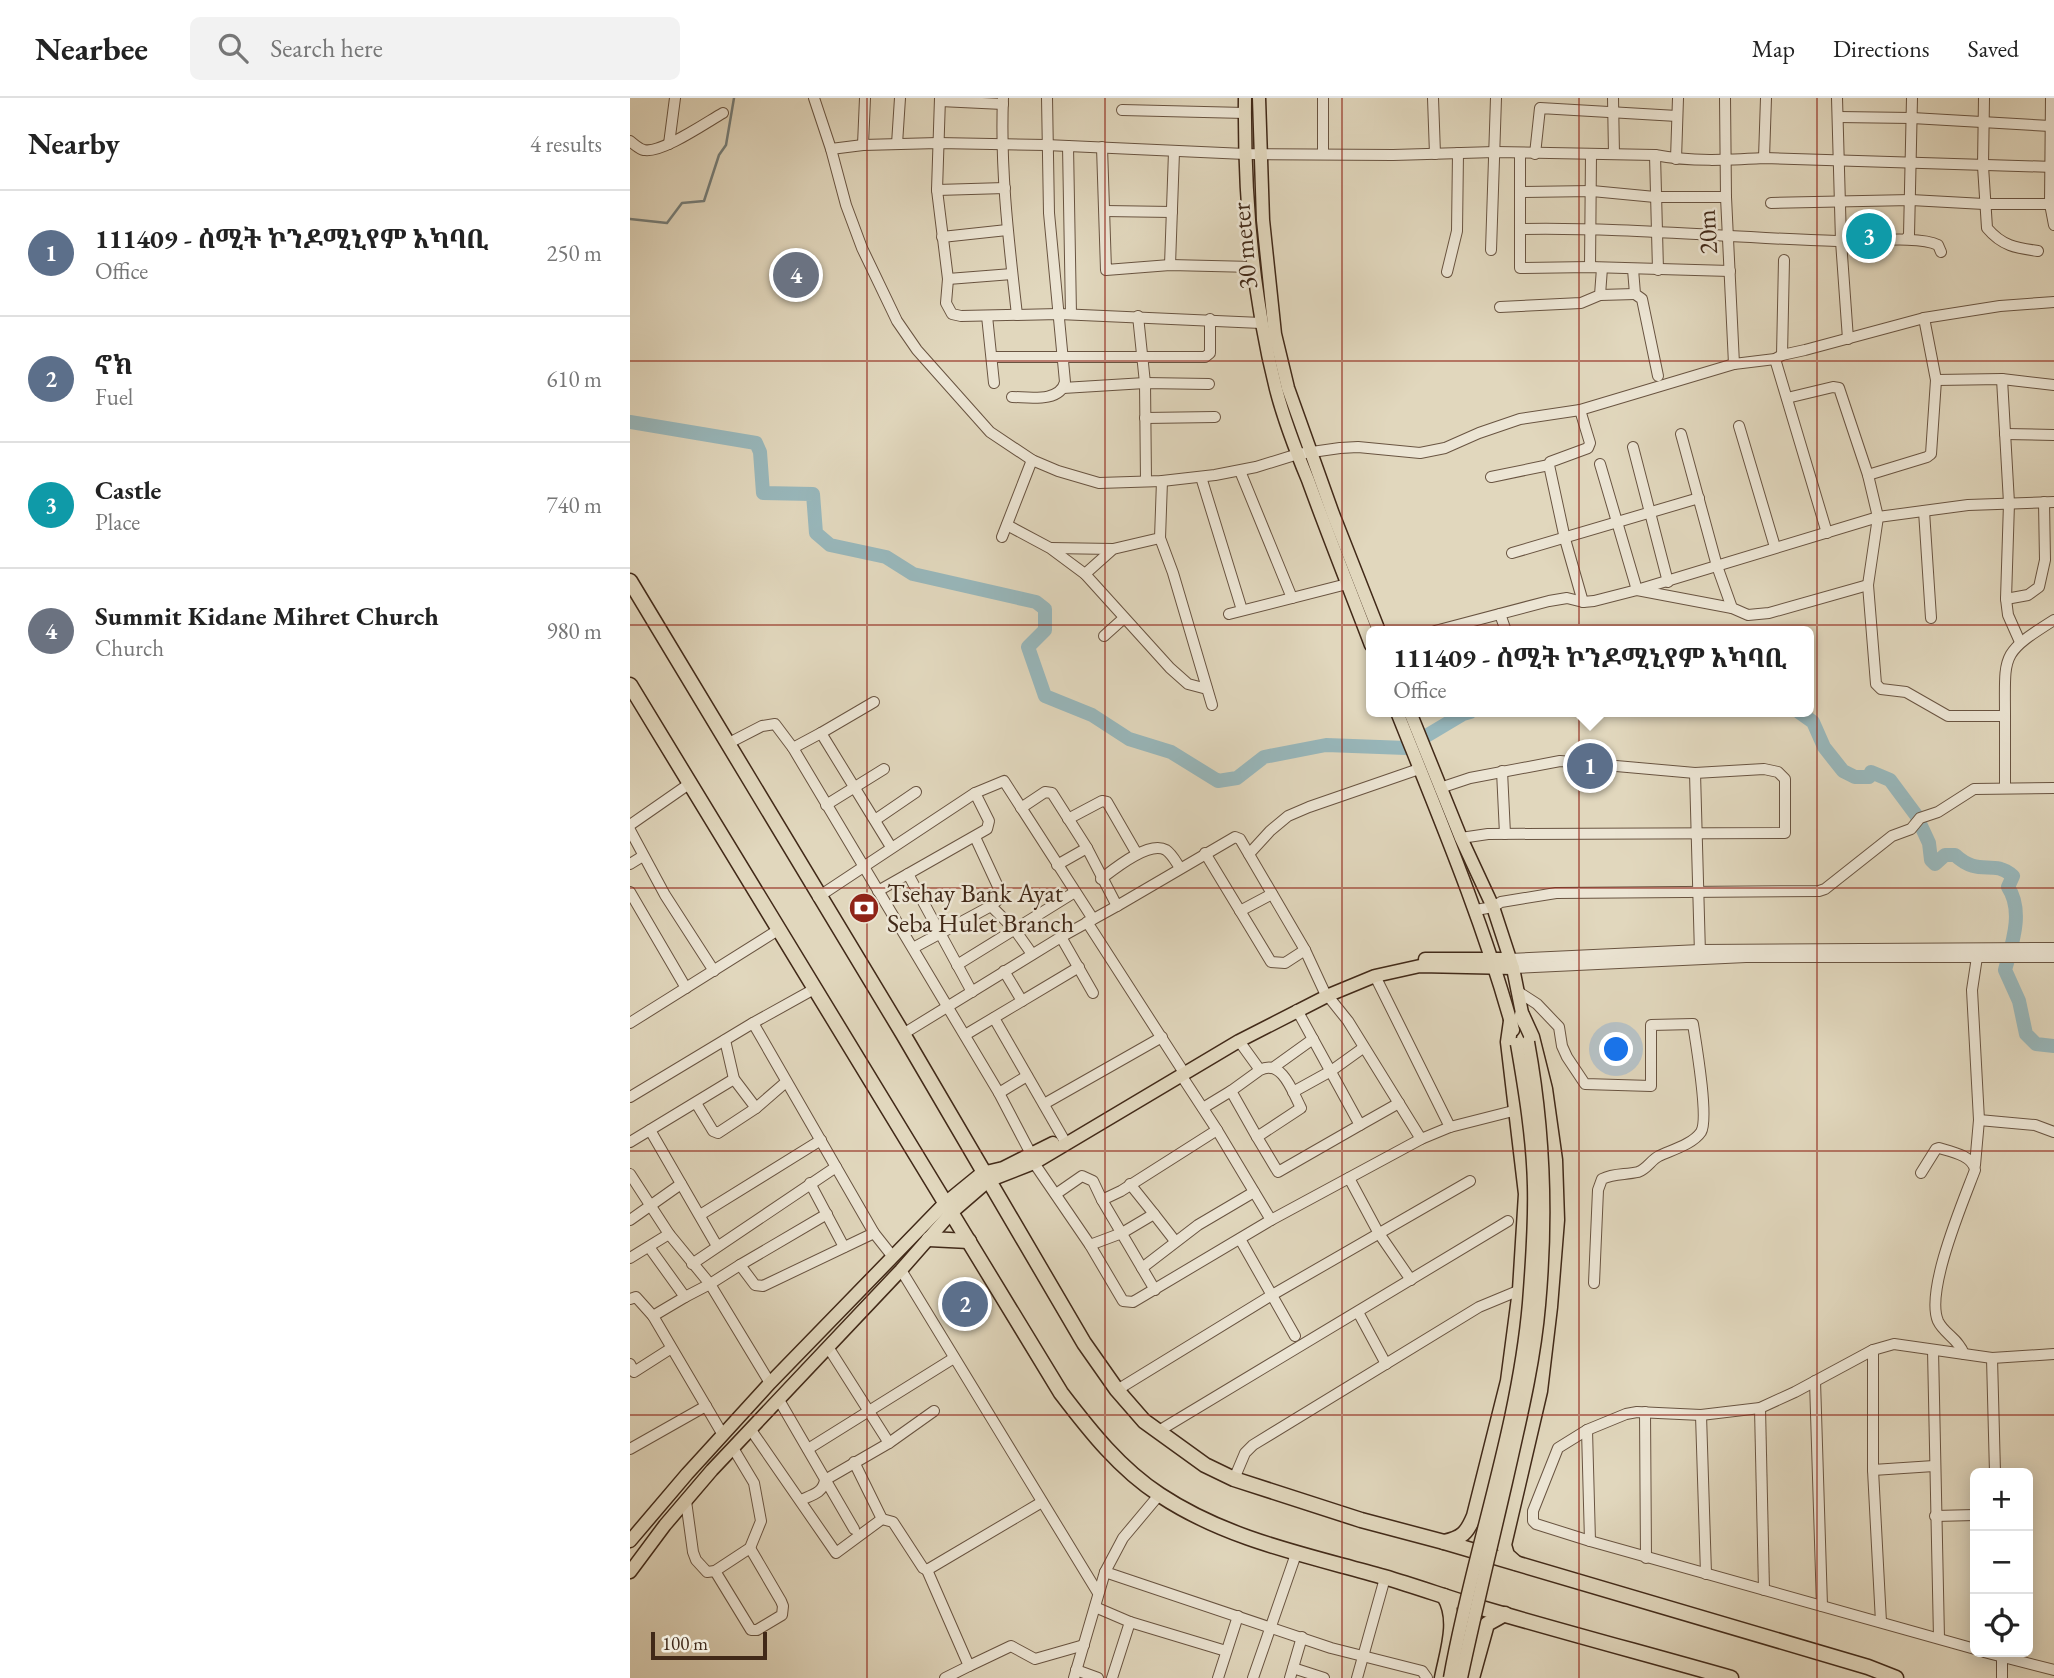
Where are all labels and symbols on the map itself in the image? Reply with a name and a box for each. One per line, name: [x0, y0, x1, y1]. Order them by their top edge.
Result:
street label: 30 meter: [1223, 201, 1265, 291]
street label: 20m: [1689, 209, 1725, 255]
pin: 3: [1846, 210, 1892, 262]
pin: 4: [773, 249, 819, 301]
pin: 1: [1567, 740, 1613, 792]
place label: Tsehay Bank Ayat Seba Hulet Branch: [887, 876, 1074, 940]
bank icon: Tsehay Bank Ayat Seba Hulet Branch: [847, 891, 881, 925]
your location: [1599, 1032, 1633, 1066]
pin: 2: [942, 1278, 988, 1330]
scale bar: [651, 1629, 766, 1661]

